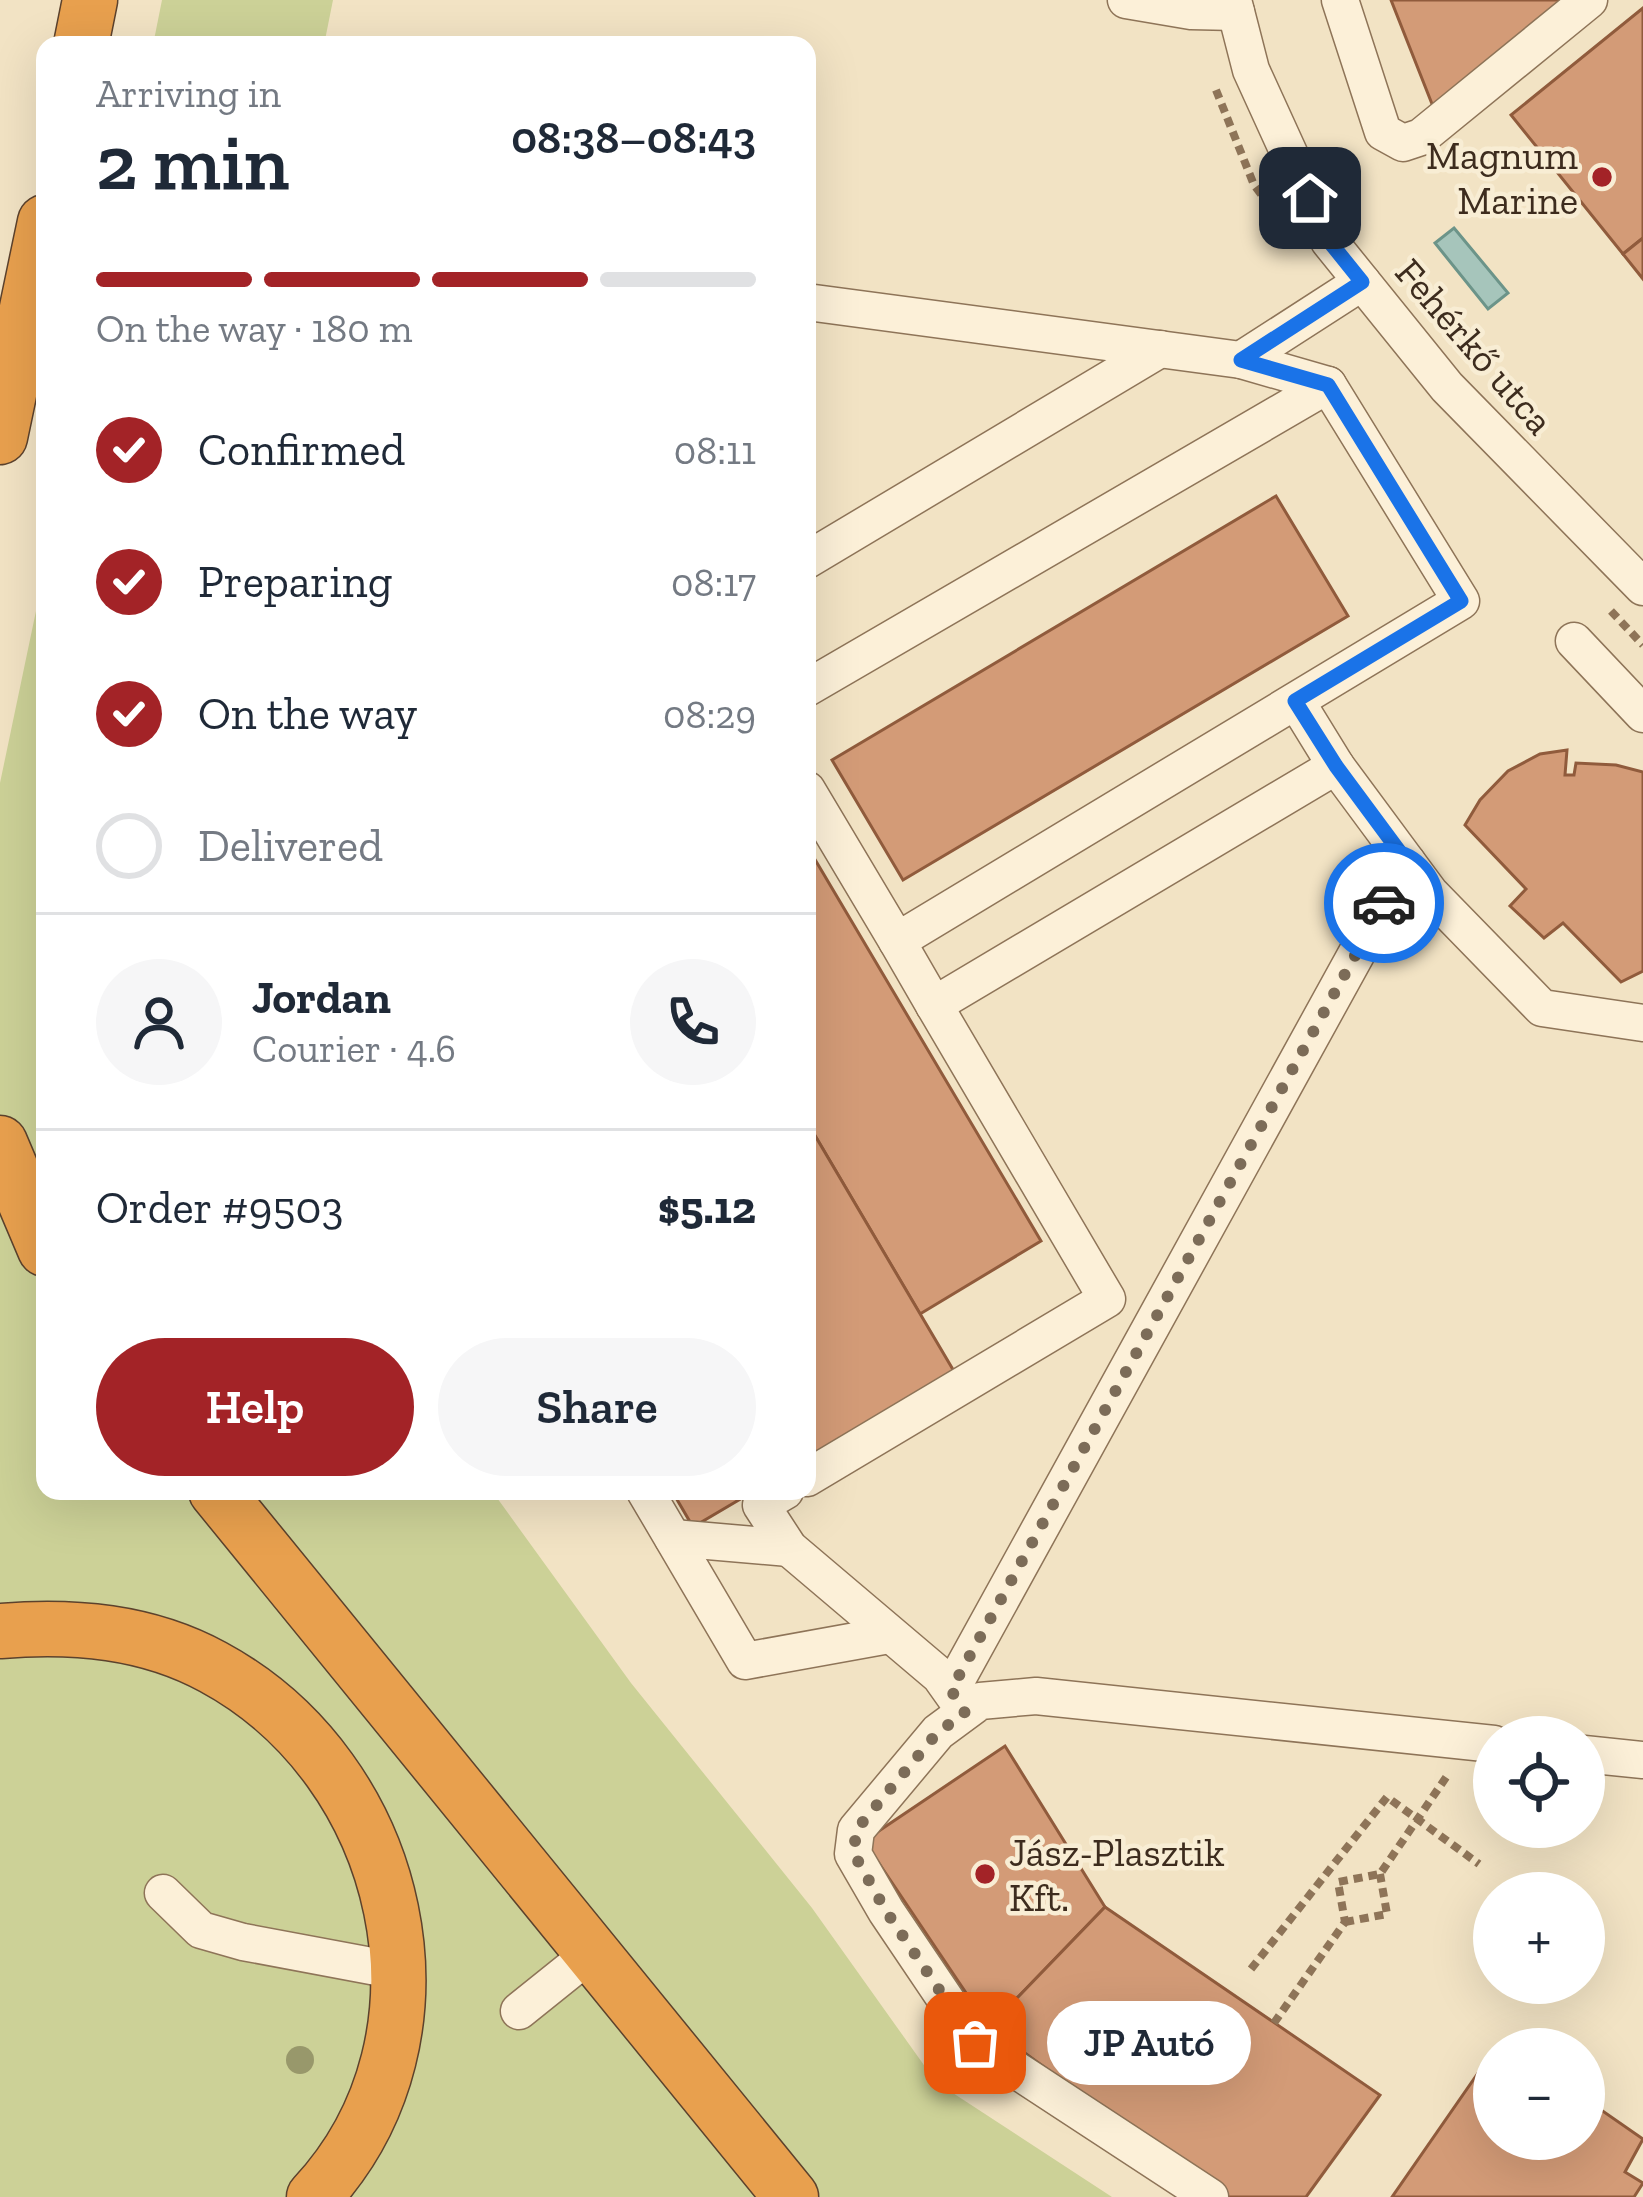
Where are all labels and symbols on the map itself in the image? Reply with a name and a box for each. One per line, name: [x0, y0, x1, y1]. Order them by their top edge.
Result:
place label: Magnum Marine: [1426, 132, 1578, 224]
pin: [1259, 147, 1361, 249]
marker: Magnum Marine: [1589, 164, 1615, 190]
street label: Fehérkő utca: [1386, 249, 1564, 444]
courier: [1324, 843, 1444, 963]
place label: Jász-Plasztik Kft.: [1009, 1829, 1224, 1921]
marker: Jász-Plasztik Kft.: [972, 1861, 998, 1887]
pin: [924, 1992, 1026, 2094]
callout: JP Autó: [1047, 2001, 1251, 2085]

